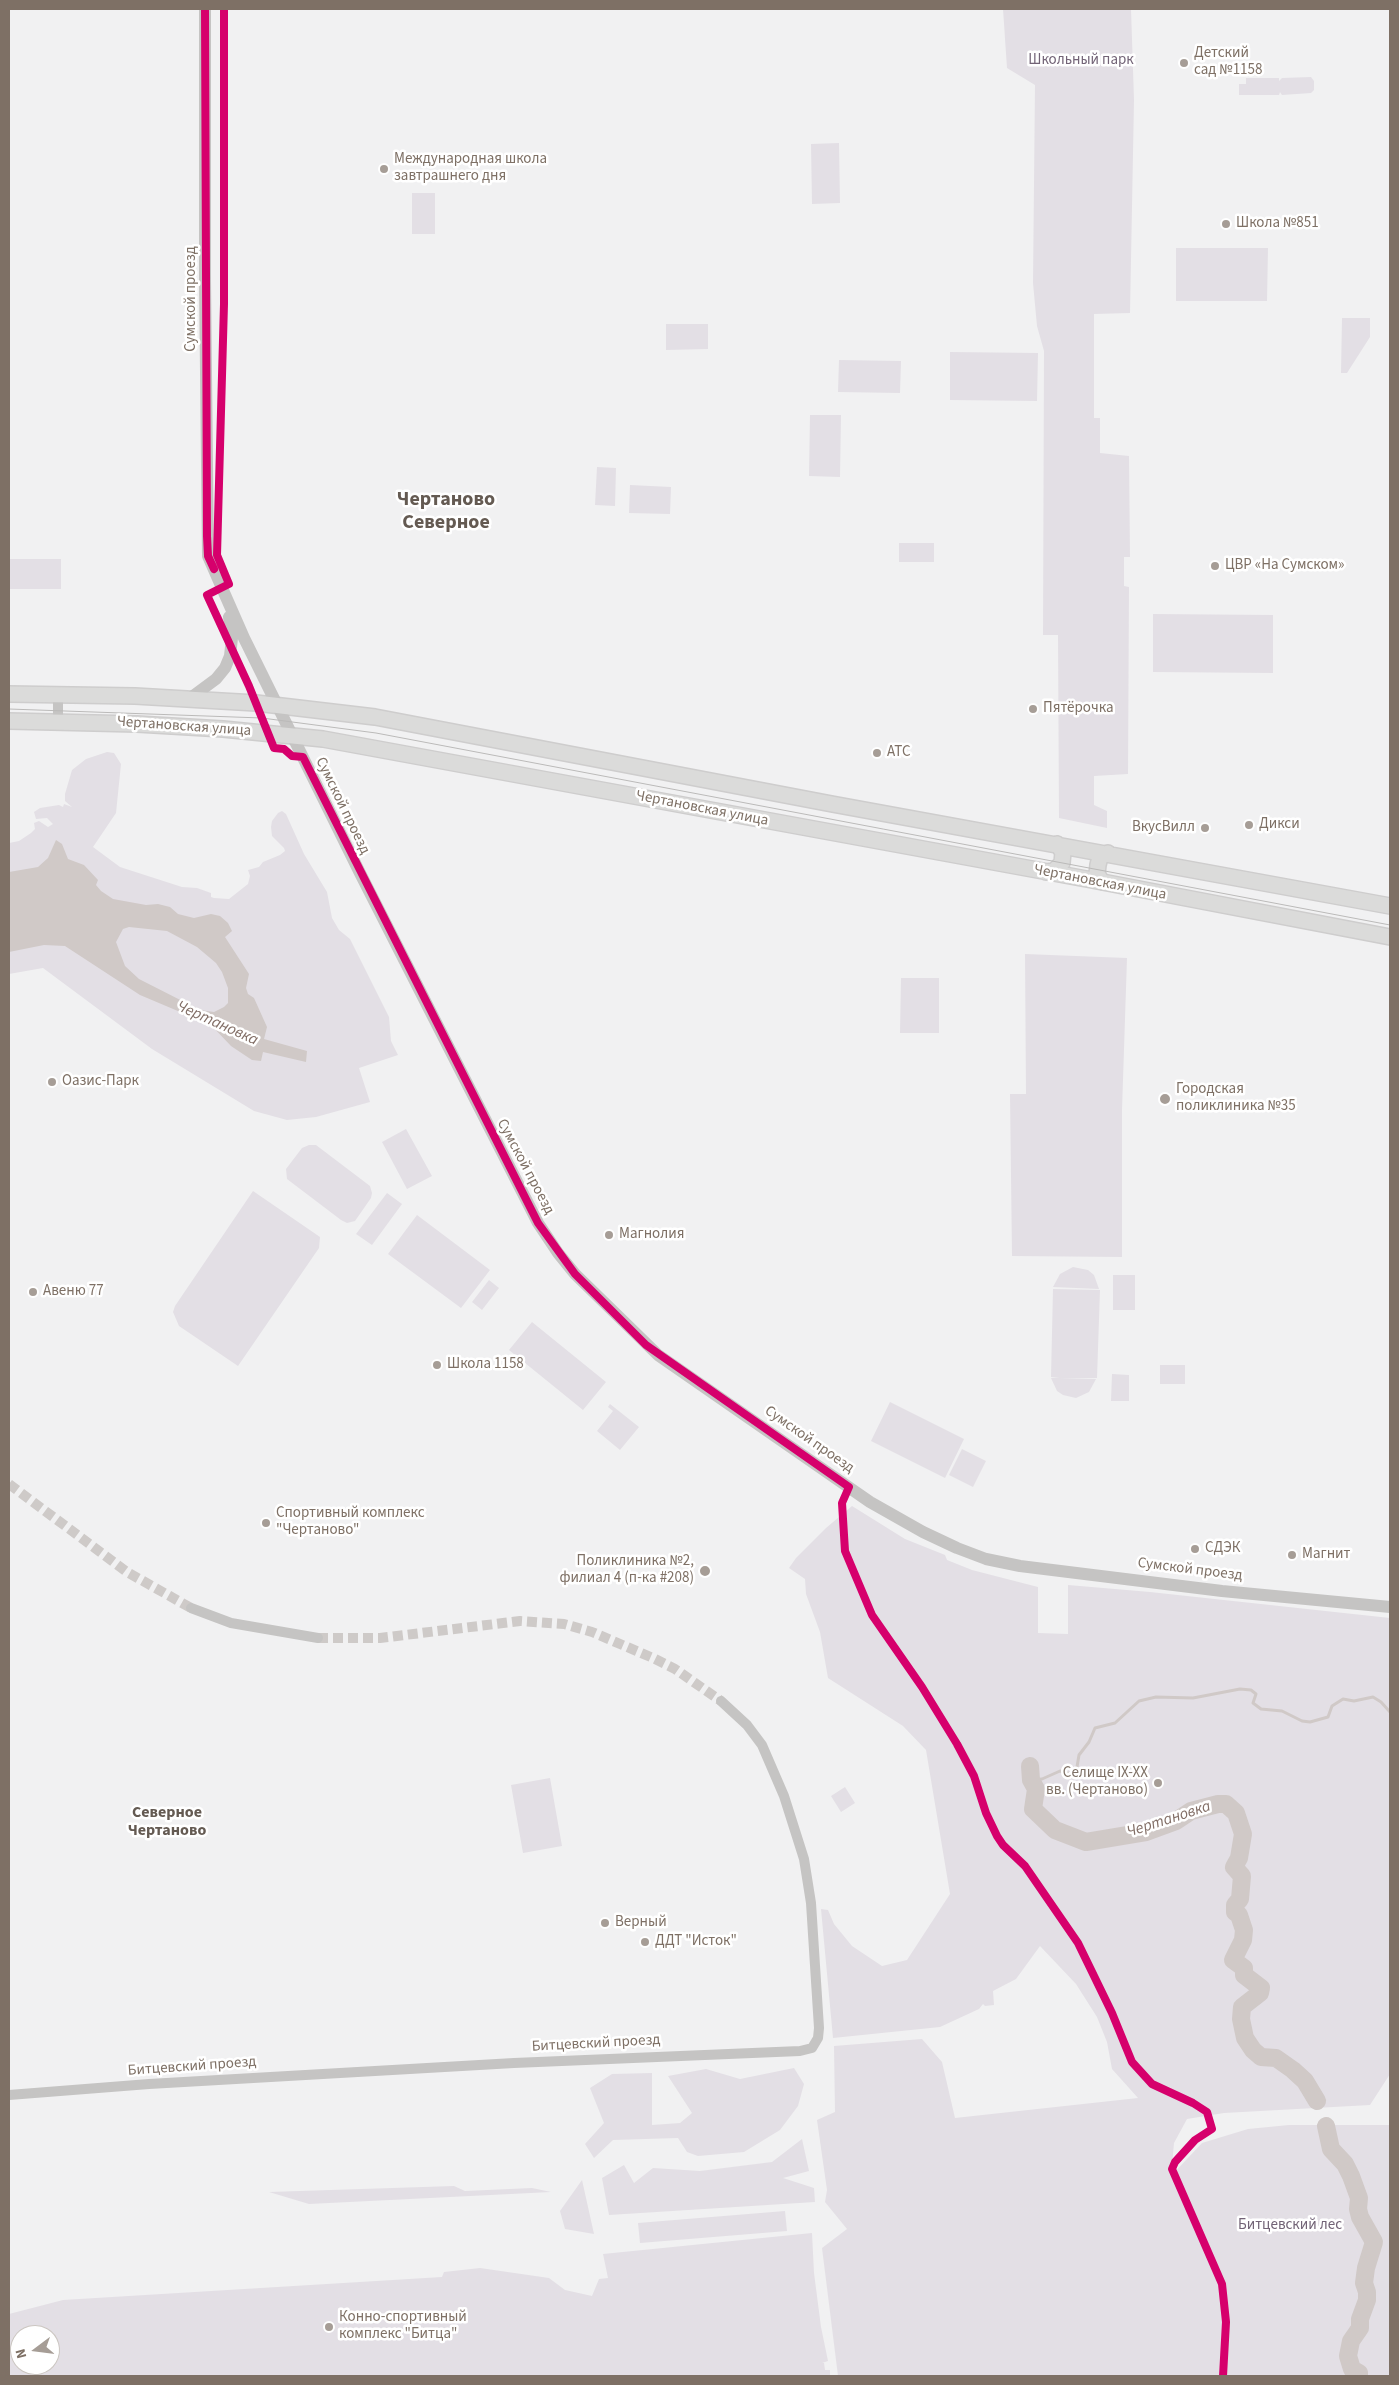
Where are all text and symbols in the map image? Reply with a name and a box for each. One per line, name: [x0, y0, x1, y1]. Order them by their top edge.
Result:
place label: Детский сад №1158: [1194, 45, 1262, 80]
park label: Школьный парк: [1028, 52, 1134, 70]
marker: Детский сад №1158: [1178, 57, 1190, 69]
place label: Международная школа завтрашнего дня: [394, 151, 547, 186]
marker: Международная школа завтрашнего дня: [378, 163, 390, 175]
place label: Школа №851: [1236, 215, 1319, 233]
marker: Школа №851: [1220, 218, 1232, 230]
street label: Сумской проезд: [183, 246, 201, 352]
district label: Чертаново Северное: [397, 489, 495, 536]
place label: ЦВР «На Сумском»: [1225, 557, 1345, 575]
marker: ЦВР «На Сумском»: [1209, 560, 1221, 572]
place label: Пятёрочка: [1043, 700, 1114, 718]
marker: Пятёрочка: [1027, 703, 1039, 715]
street label: Чертановская улица: [116, 713, 252, 741]
place label: АТС: [887, 744, 911, 762]
marker: АТС: [871, 747, 883, 759]
street label: Сумской проезд: [311, 755, 373, 857]
street label: Чертановская улица: [634, 787, 770, 831]
place label: Дикси: [1259, 816, 1300, 834]
place label: ВкусВилл: [1132, 819, 1195, 837]
marker: Дикси: [1243, 819, 1255, 831]
marker: ВкусВилл: [1199, 822, 1211, 834]
street label: Чертановская улица: [1032, 861, 1168, 905]
water label: Чертановка: [173, 998, 261, 1050]
place label: Оазис-Парк: [62, 1073, 139, 1091]
marker: Оазис-Парк: [46, 1076, 58, 1088]
place label: Городская поликлиника №35: [1176, 1081, 1296, 1116]
marker: Городская поликлиника №35: [1158, 1092, 1172, 1106]
street label: Сумской проезд: [492, 1116, 558, 1218]
place label: Магнолия: [619, 1226, 684, 1244]
marker: Магнолия: [603, 1229, 615, 1241]
place label: Авеню 77: [43, 1283, 104, 1301]
marker: Авеню 77: [27, 1286, 39, 1298]
place label: Школа 1158: [447, 1356, 524, 1374]
marker: Школа 1158: [431, 1359, 443, 1371]
street label: Сумской проезд: [761, 1402, 857, 1478]
place label: Спортивный комплекс "Чертаново": [276, 1505, 425, 1540]
marker: Спортивный комплекс "Чертаново": [260, 1517, 272, 1529]
place label: СДЭК: [1205, 1540, 1240, 1558]
marker: СДЭК: [1189, 1543, 1201, 1555]
place label: Магнит: [1302, 1546, 1350, 1564]
marker: Магнит: [1286, 1549, 1298, 1561]
place label: Поликлиника №2, филиал 4 (п-ка #208): [559, 1553, 694, 1588]
street label: Сумской проезд: [1137, 1555, 1243, 1585]
marker: Поликлиника №2, филиал 4 (п-ка #208): [698, 1564, 712, 1578]
place label: Селище IX-XX вв. (Чертаново): [1046, 1765, 1148, 1800]
marker: Селище IX-XX вв. (Чертаново): [1152, 1777, 1164, 1789]
water label: Чертановка: [1125, 1797, 1213, 1843]
district label: Северное Чертаново: [128, 1803, 206, 1841]
place label: Верный: [615, 1914, 667, 1932]
marker: Верный: [599, 1917, 611, 1929]
place label: ДДТ "Исток": [655, 1933, 737, 1951]
marker: ДДТ "Исток": [639, 1936, 651, 1948]
street label: Битцевский проезд: [531, 2032, 661, 2056]
street label: Битцевский проезд: [127, 2054, 257, 2080]
park label: Битцевский лес: [1238, 2217, 1342, 2235]
place label: Конно-спортивный комплекс "Битца": [339, 2309, 467, 2344]
marker: Конно-спортивный комплекс "Битца": [323, 2321, 335, 2333]
north arrow: [10, 2325, 60, 2375]
text: N: [11, 2347, 32, 2361]

